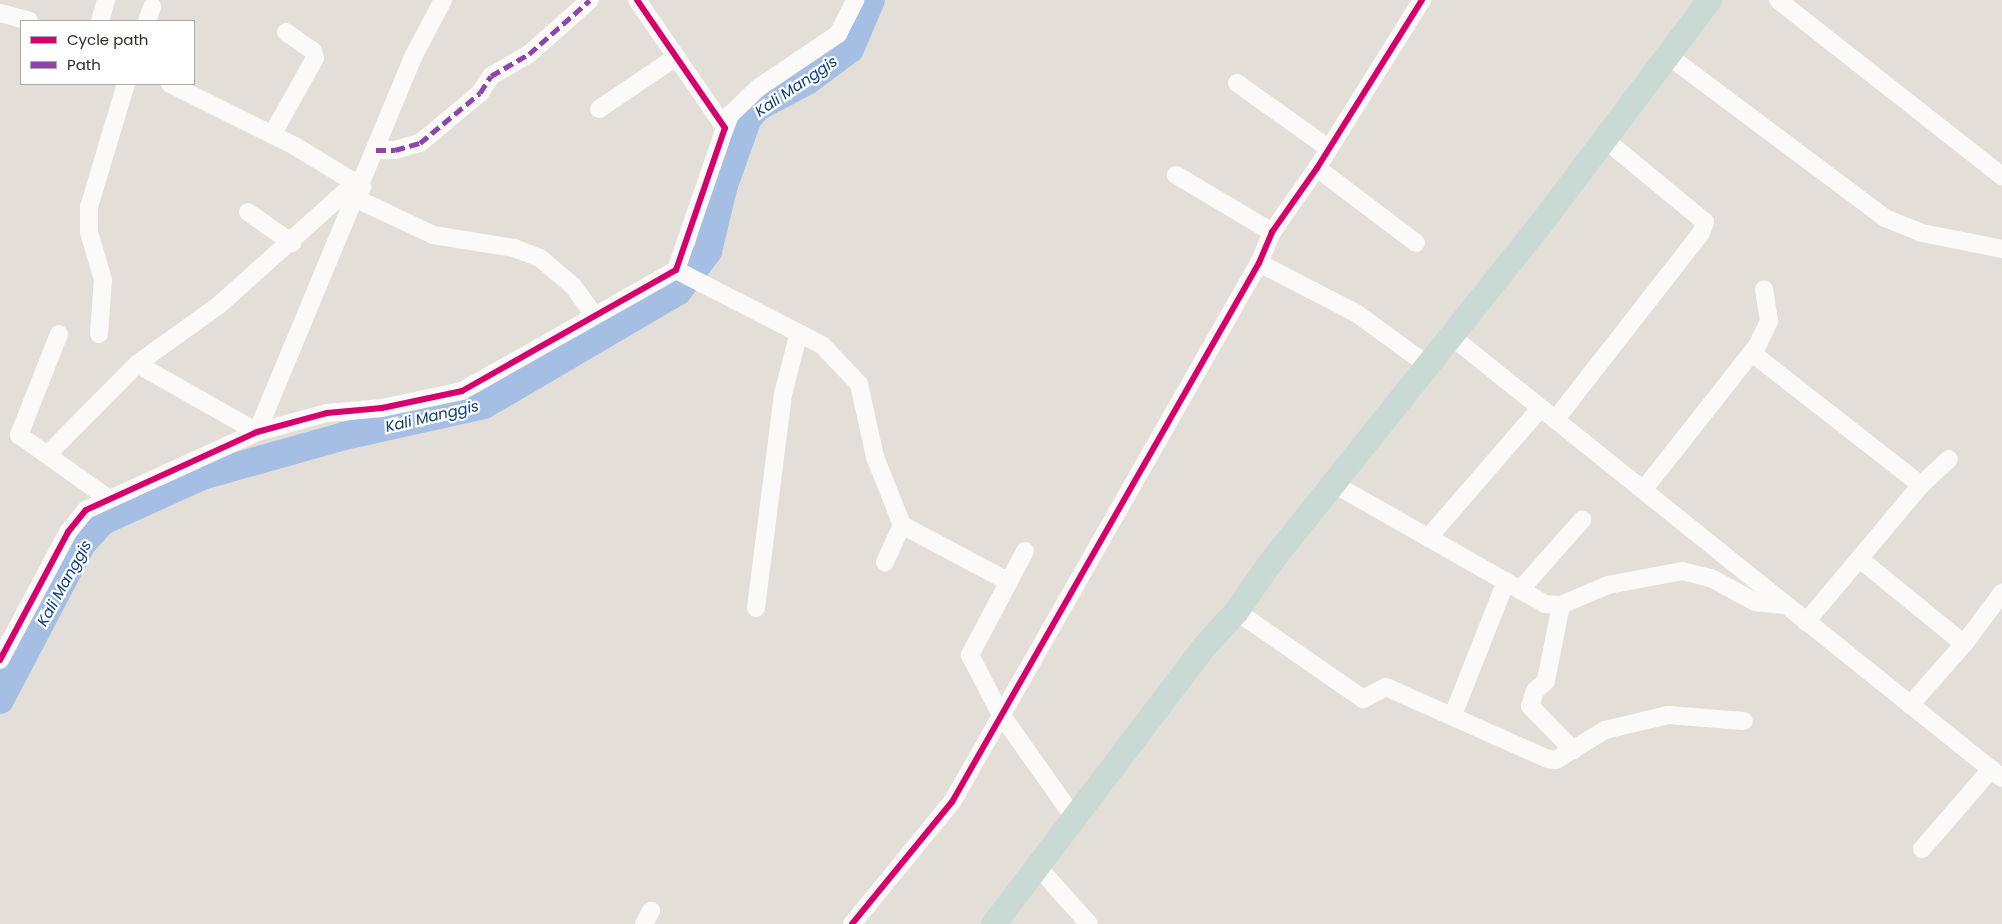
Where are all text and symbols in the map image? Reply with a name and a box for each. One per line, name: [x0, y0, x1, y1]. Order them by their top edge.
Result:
legend: [20, 20, 195, 85]
text: Cycle path: [67, 29, 148, 50]
water label: Kali Manggis: [751, 52, 841, 120]
text: Path: [67, 54, 101, 75]
water label: Kali Manggis: [383, 396, 481, 436]
water label: Kali Manggis: [33, 537, 95, 629]

